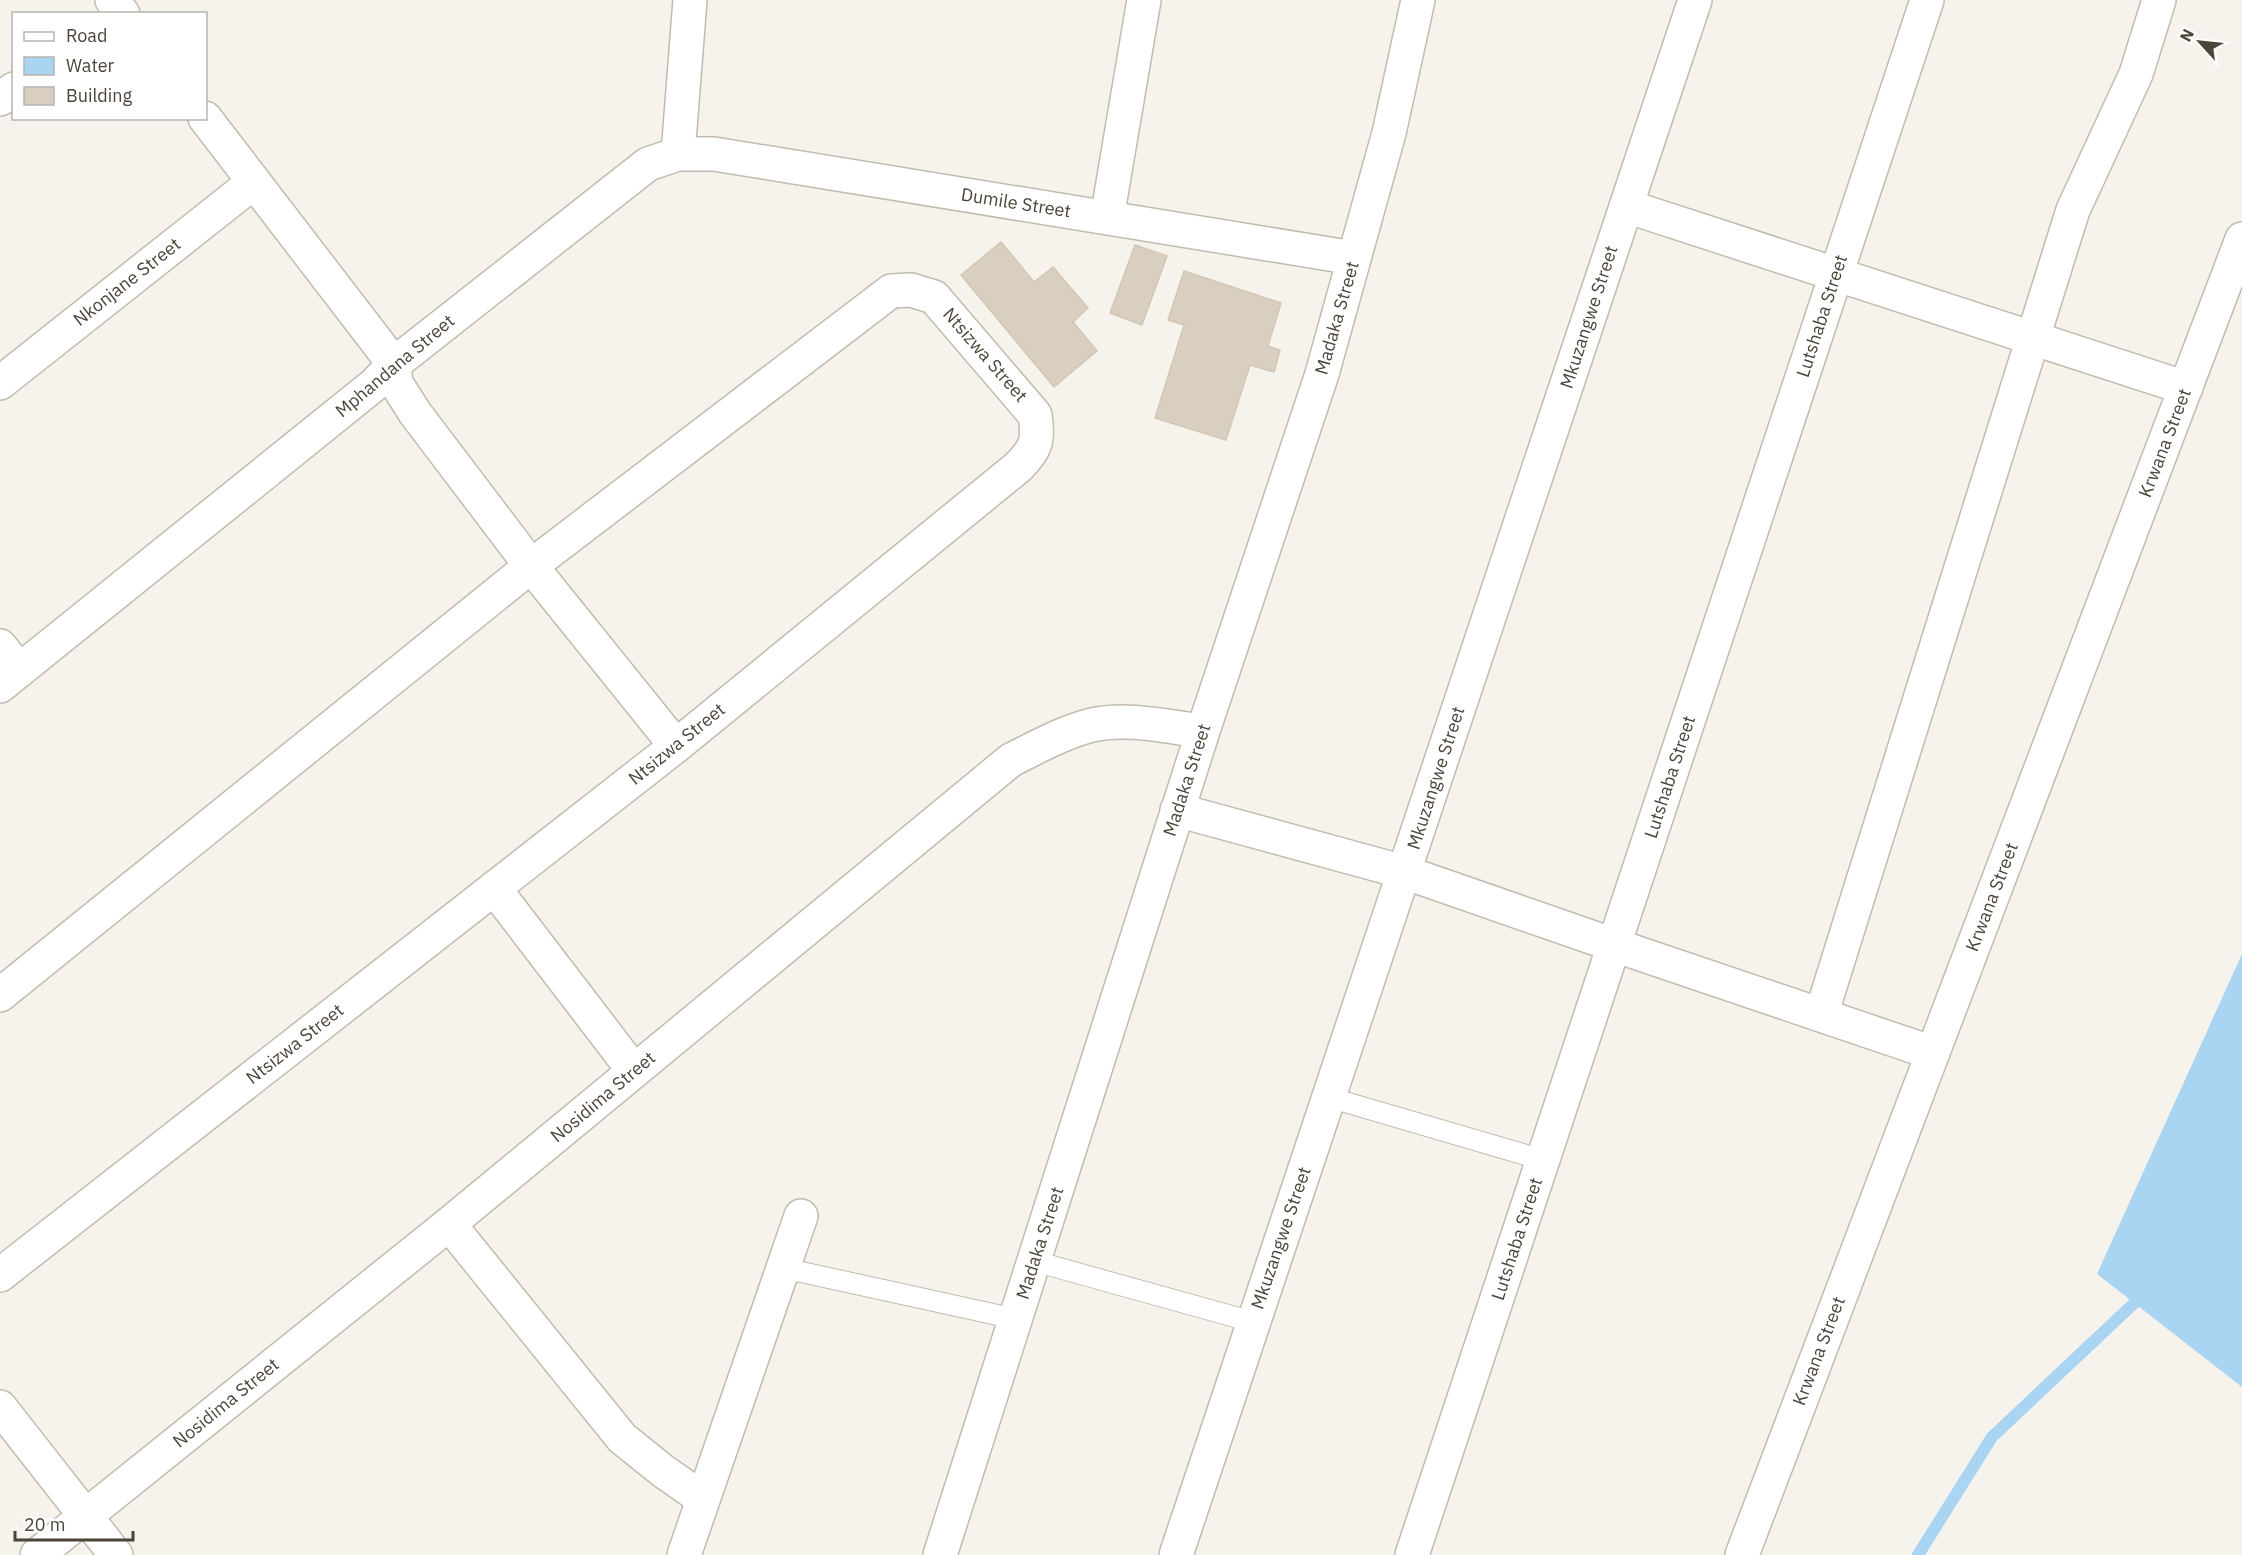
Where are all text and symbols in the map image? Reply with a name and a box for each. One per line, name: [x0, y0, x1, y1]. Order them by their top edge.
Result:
legend: [12, 12, 207, 120]
north arrow: [2170, 12, 2230, 72]
text: Road: [66, 24, 107, 47]
text: N: [2175, 25, 2198, 45]
text: Water: [66, 54, 115, 77]
text: Building: [66, 84, 133, 107]
street label: Dumile Street: [960, 182, 1073, 223]
street label: Nkonjane Street: [68, 233, 185, 331]
street label: Mkuzangwe Street: [1555, 242, 1623, 391]
street label: Lutshaba Street: [1791, 252, 1852, 380]
street label: Madaka Street: [1309, 258, 1364, 377]
street label: Ntsizwa Street: [938, 303, 1033, 407]
street label: Mphandana Street: [330, 309, 459, 422]
street label: Krwana Street: [2133, 385, 2196, 500]
street label: Ntsizwa Street: [624, 698, 730, 790]
street label: Mkuzangwe Street: [1402, 703, 1470, 852]
street label: Lutshaba Street: [1639, 713, 1700, 841]
street label: Madaka Street: [1158, 721, 1216, 839]
street label: Krwana Street: [1960, 839, 2023, 954]
street label: Ntsizwa Street: [241, 998, 348, 1089]
street label: Nosidima Street: [546, 1046, 660, 1147]
street label: Mkuzangwe Street: [1245, 1164, 1316, 1312]
street label: Lutshaba Street: [1486, 1175, 1547, 1303]
street label: Madaka Street: [1011, 1184, 1069, 1302]
street label: Krwana Street: [1787, 1293, 1850, 1408]
street label: Nosidima Street: [168, 1353, 283, 1452]
scale bar: [15, 1504, 134, 1542]
text: 20 m: [24, 1513, 66, 1536]

